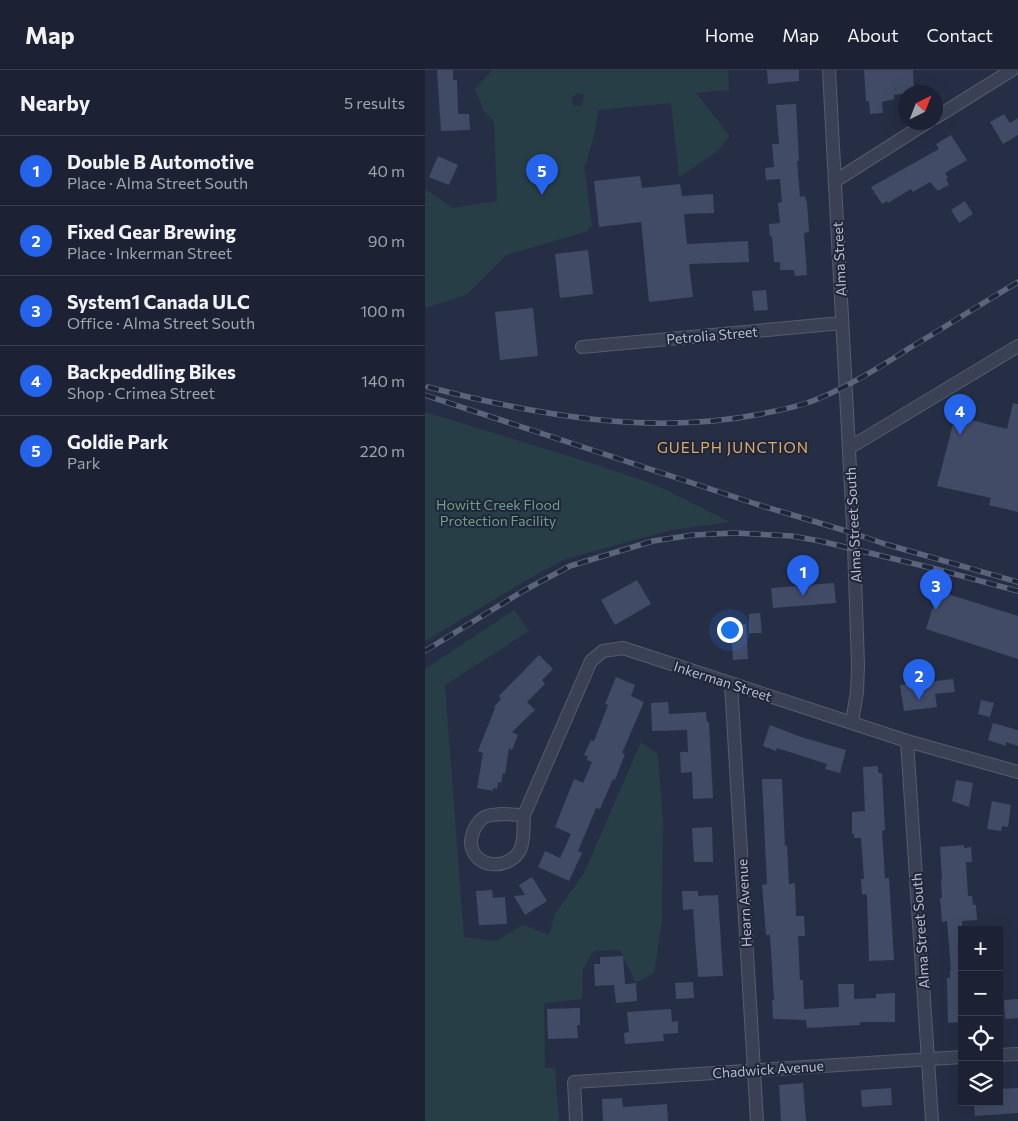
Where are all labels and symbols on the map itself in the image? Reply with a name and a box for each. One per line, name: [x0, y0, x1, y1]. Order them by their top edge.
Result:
north arrow: [898, 85, 943, 130]
pin: 5: [526, 154, 558, 195]
street label: Alma Street: [829, 221, 849, 297]
street label: Petrolia Street: [665, 323, 759, 347]
pin: 4: [944, 394, 976, 435]
district label: GUELPH JUNCTION: [657, 438, 809, 456]
street label: Alma Street South: [841, 467, 865, 583]
park label: Howitt Creek Flood Protection Facility: [436, 496, 560, 529]
pin: 1: [787, 555, 819, 596]
pin: 3: [920, 569, 952, 610]
your location: [717, 617, 743, 643]
street label: Inkerman Street: [672, 657, 774, 705]
pin: 2: [903, 659, 935, 700]
street label: Hearn Avenue: [733, 859, 755, 947]
street label: Alma Street South: [907, 873, 933, 989]
street label: Chadwick Avenue: [712, 1057, 824, 1081]

